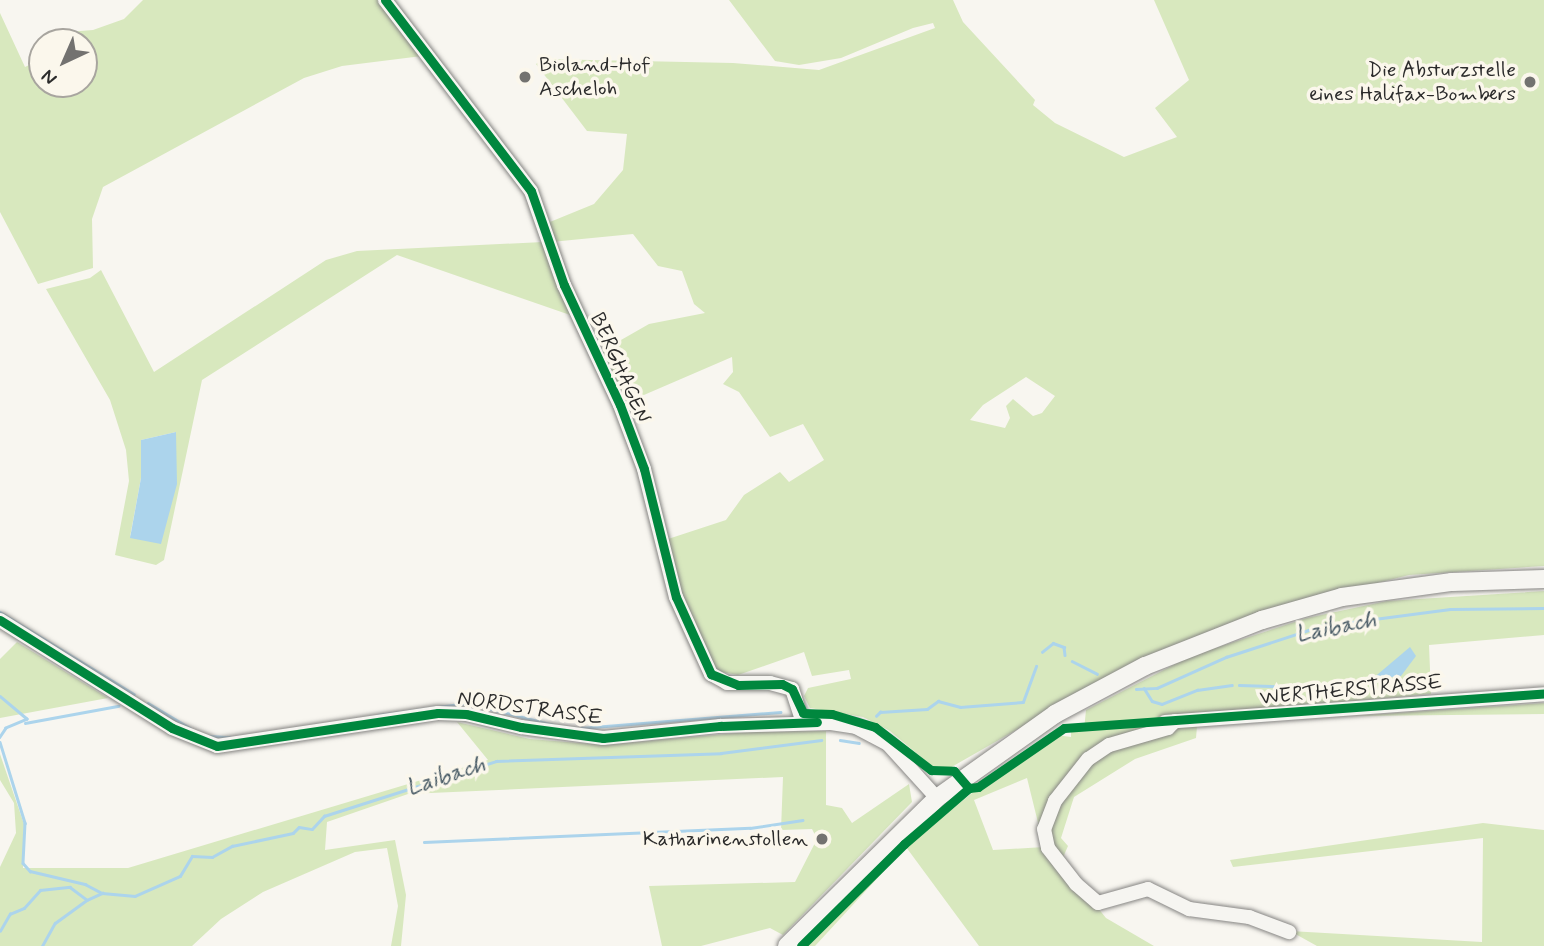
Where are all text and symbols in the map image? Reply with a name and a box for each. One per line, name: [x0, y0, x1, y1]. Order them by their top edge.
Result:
north arrow: [28, 28, 98, 98]
place label: Bioland-Hof Ascheloh: [539, 52, 651, 102]
place label: Die Absturzstelle eines Halifax-Bombers: [1308, 57, 1516, 107]
text: N: [36, 64, 63, 90]
marker: Bioland-Hof Ascheloh: [517, 69, 533, 85]
marker: Die Absturzstelle eines Halifax-Bombers: [1522, 74, 1538, 90]
street label: BERGHAGEN: [584, 309, 656, 427]
water label: Laibach: [1293, 607, 1379, 649]
street label: WERTHERSTRASSE: [1259, 669, 1443, 711]
street label: NORDSTRASSE: [456, 685, 604, 731]
water label: Laibach: [403, 751, 489, 803]
place label: Katharinenstollen: [643, 826, 808, 852]
marker: Katharinenstollen: [814, 831, 830, 847]

